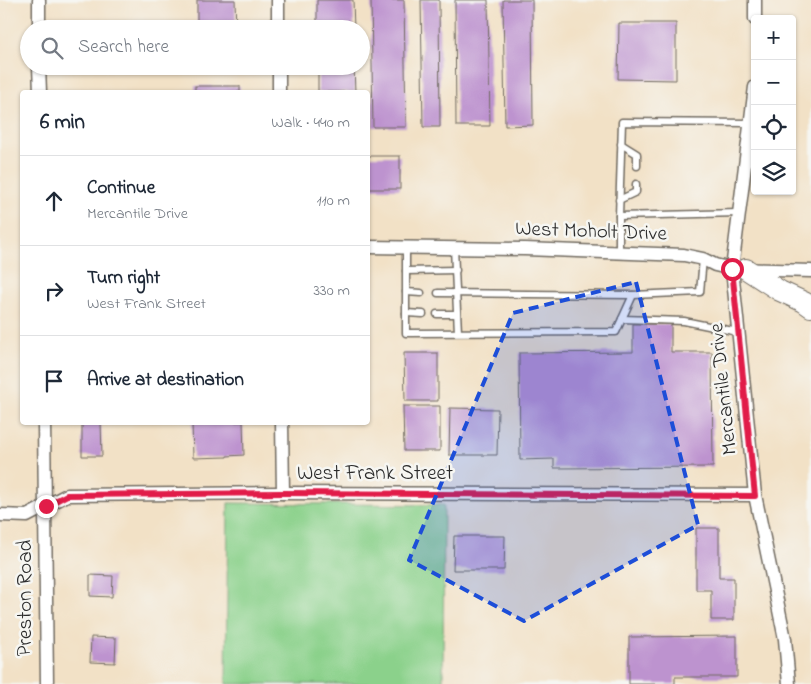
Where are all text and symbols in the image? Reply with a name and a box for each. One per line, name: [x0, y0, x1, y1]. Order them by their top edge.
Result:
map controls: [751, 15, 796, 195]
button: +: [751, 15, 796, 60]
search box: [20, 20, 370, 75]
icon: search: [38, 34, 66, 62]
text: Search here: [78, 34, 169, 61]
button: −: [751, 60, 796, 105]
button: locate: [751, 105, 796, 150]
text: 6 min: [40, 108, 85, 138]
text: Walk · 440 m: [271, 111, 350, 135]
button: layers: [751, 150, 796, 195]
text: Continue: [87, 175, 155, 202]
icon: ahead: [40, 187, 68, 215]
text: 110 m: [316, 189, 350, 213]
text: Mercantile Drive: [87, 202, 188, 226]
street label: West Moholt Drive: [515, 214, 668, 250]
route start: [721, 258, 744, 281]
text: Turn right: [87, 265, 160, 292]
icon: right: [40, 277, 68, 305]
text: 330 m: [313, 279, 350, 303]
text: West Frank Street: [87, 292, 206, 316]
street label: Mercantile Drive: [702, 321, 746, 456]
icon: arrive: [40, 367, 68, 395]
text: Arrive at destination: [87, 367, 244, 394]
street label: West Frank Street: [297, 459, 453, 489]
route end: [35, 495, 58, 518]
street label: Preston Road: [11, 539, 41, 656]

